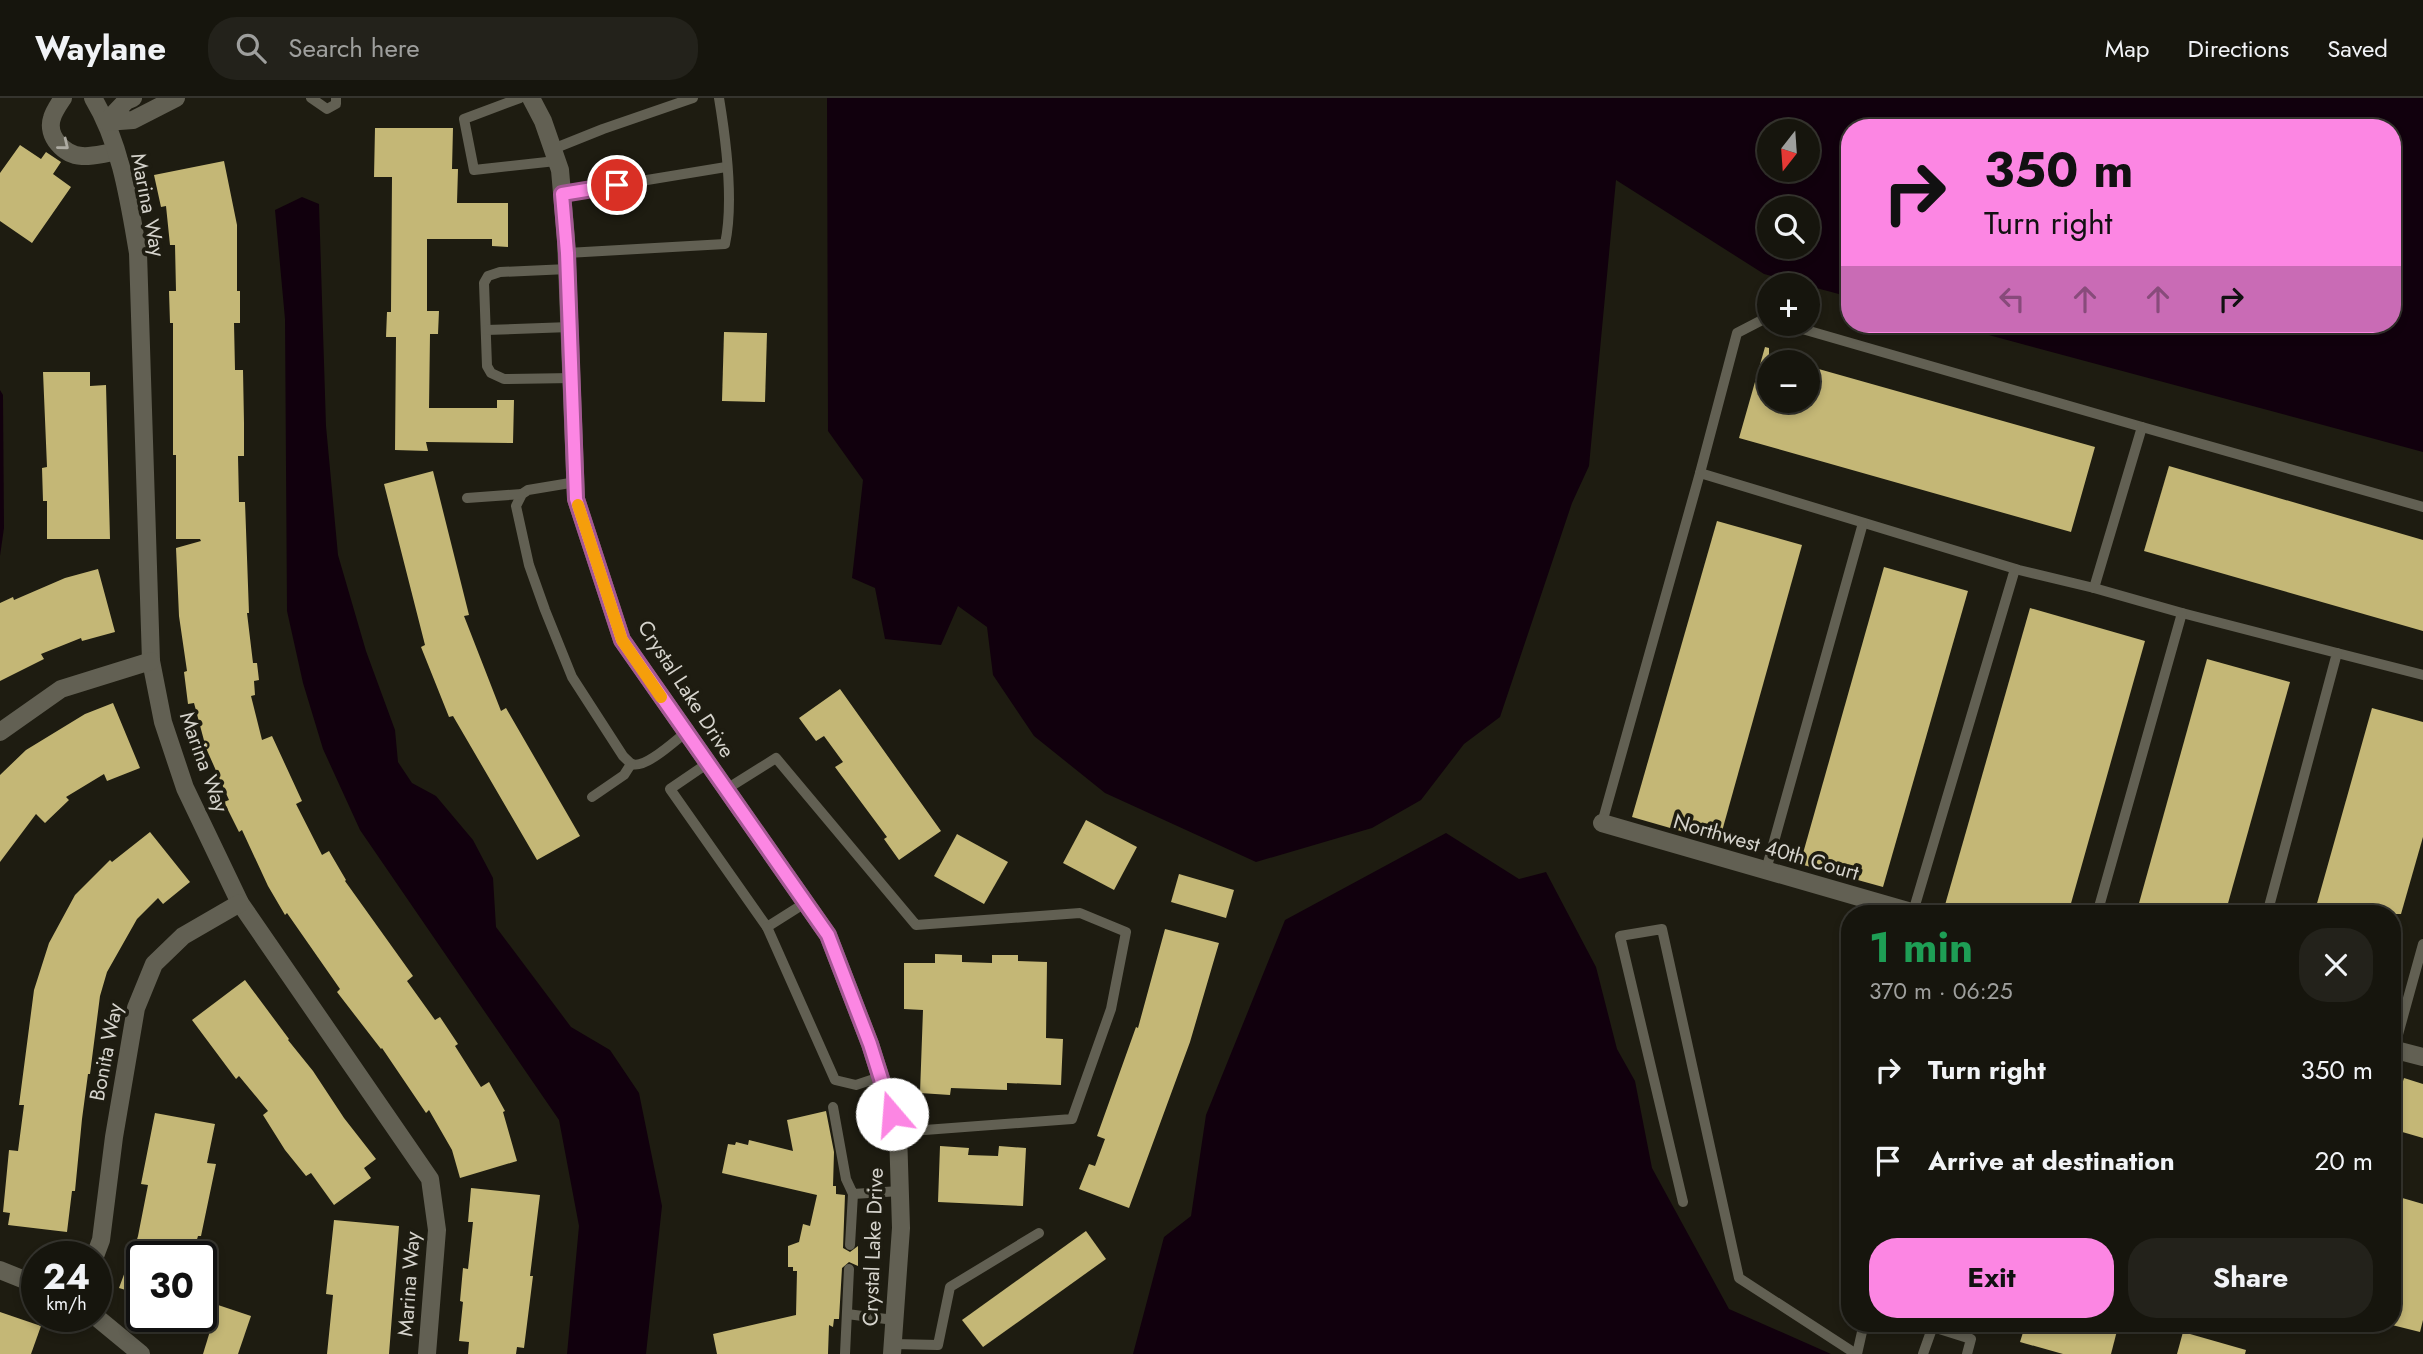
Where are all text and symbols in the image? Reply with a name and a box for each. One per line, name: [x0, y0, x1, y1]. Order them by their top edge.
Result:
search box: [208, 17, 698, 80]
text: Waylane: [35, 25, 166, 72]
icon: search: [232, 29, 270, 67]
text: Search here: [288, 29, 420, 67]
text: Map: [2105, 31, 2150, 66]
text: Directions: [2188, 31, 2289, 66]
text: Saved: [2327, 31, 2388, 66]
north arrow: [1757, 119, 1820, 182]
map controls: [1757, 119, 1820, 413]
text: 350 m: [1984, 135, 2133, 205]
one-way arrow: [56, 137, 68, 150]
icon: right: [1869, 147, 1960, 238]
street label: Marina Way: [123, 151, 173, 260]
pin: [587, 155, 647, 215]
icon: arrive: [598, 166, 636, 204]
button: search: [1757, 196, 1820, 259]
text: Turn right: [1984, 200, 2113, 246]
button: +: [1757, 273, 1820, 336]
icon: left: [1993, 280, 2031, 318]
icon: ahead: [2066, 280, 2104, 318]
icon: ahead: [2139, 280, 2177, 318]
icon: right: [2212, 280, 2250, 318]
button: −: [1757, 350, 1820, 413]
street label: Crystal Lake Drive: [630, 614, 742, 764]
street label: Marina Way: [172, 707, 236, 817]
street label: Northwest 40th Court: [1670, 806, 1862, 888]
text: 1 min: [1869, 917, 1973, 978]
button: close: [2299, 928, 2373, 1002]
text: 370 m · 06:25: [1869, 974, 2013, 1008]
street label: Bonita Way: [82, 1000, 130, 1103]
icon: right: [1869, 1051, 1907, 1089]
text: Turn right: [1928, 1051, 2046, 1089]
text: 350 m: [2300, 1051, 2373, 1089]
position arrow: [855, 1077, 929, 1151]
icon: arrive: [1869, 1142, 1907, 1180]
text: Arrive at destination: [1928, 1142, 2175, 1180]
text: 20 m: [2315, 1142, 2373, 1180]
street label: Crystal Lake Drive: [855, 1167, 891, 1327]
street label: Marina Way: [390, 1230, 428, 1337]
button: Exit: [1869, 1238, 2114, 1318]
button: Share: [2128, 1238, 2373, 1318]
speed limit sign: 30: [126, 1241, 217, 1332]
text: 24: [43, 1252, 90, 1302]
text: km/h: [46, 1291, 87, 1317]

